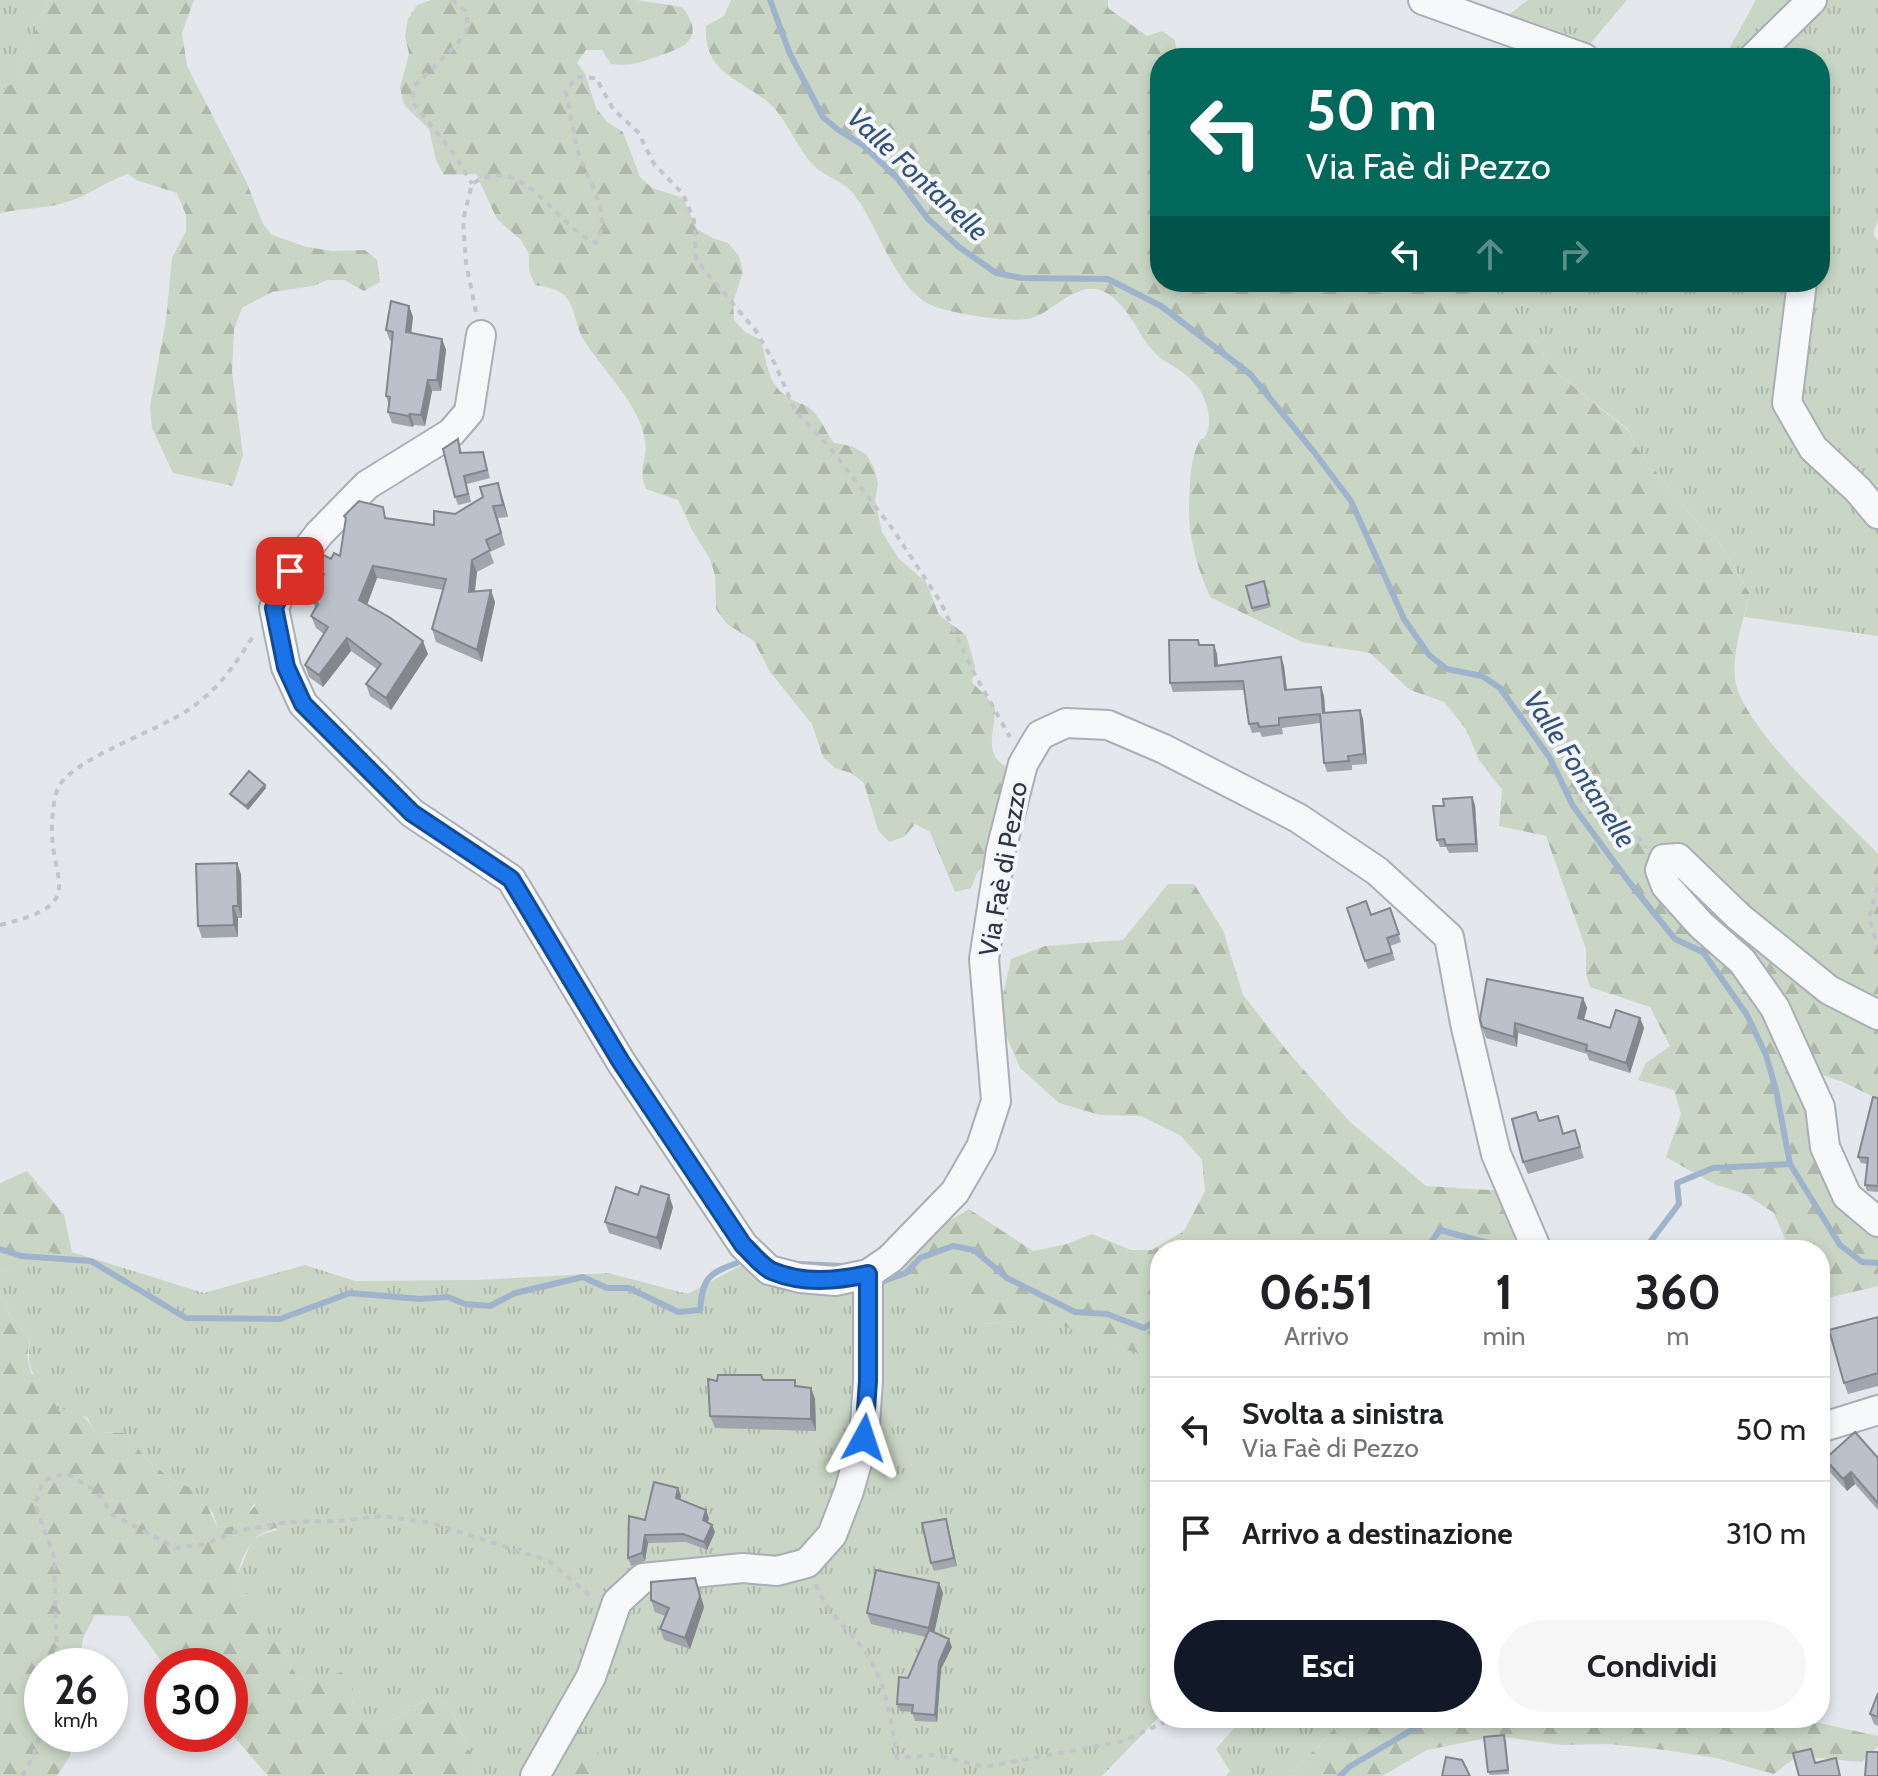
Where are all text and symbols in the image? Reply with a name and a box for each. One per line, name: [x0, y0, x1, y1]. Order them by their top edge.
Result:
text: 50 m: [1306, 76, 1437, 144]
icon: left: [1174, 80, 1278, 184]
water label: Valle Fontanelle: [841, 100, 996, 248]
text: Via Faè di Pezzo: [1306, 144, 1551, 188]
icon: left: [1384, 232, 1428, 276]
icon: ahead: [1468, 232, 1512, 276]
icon: right: [1552, 232, 1596, 276]
pin: [256, 537, 324, 605]
icon: arrive: [268, 549, 312, 593]
water label: Valle Fontanelle: [1517, 684, 1643, 854]
street label: Via Faè di Pezzo: [972, 779, 1034, 959]
text: 06:51: [1259, 1263, 1374, 1321]
text: 1: [1495, 1263, 1513, 1321]
text: 360: [1634, 1263, 1721, 1321]
text: Arrivo: [1284, 1320, 1349, 1352]
text: min: [1483, 1320, 1526, 1352]
text: m: [1666, 1320, 1689, 1352]
text: Svolta a sinistra: [1242, 1395, 1444, 1432]
position arrow: [822, 1396, 906, 1480]
icon: left: [1174, 1407, 1218, 1451]
text: 50 m: [1736, 1411, 1806, 1448]
text: Via Faè di Pezzo: [1242, 1432, 1419, 1464]
icon: arrive: [1174, 1511, 1218, 1555]
text: Arrivo a destinazione: [1242, 1515, 1513, 1552]
text: 310 m: [1726, 1515, 1806, 1552]
button: Esci: [1174, 1620, 1482, 1712]
button: Condividi: [1498, 1620, 1806, 1712]
speed limit sign: 30: [144, 1648, 248, 1752]
text: 26: [54, 1665, 98, 1714]
text: km/h: [54, 1708, 98, 1732]

